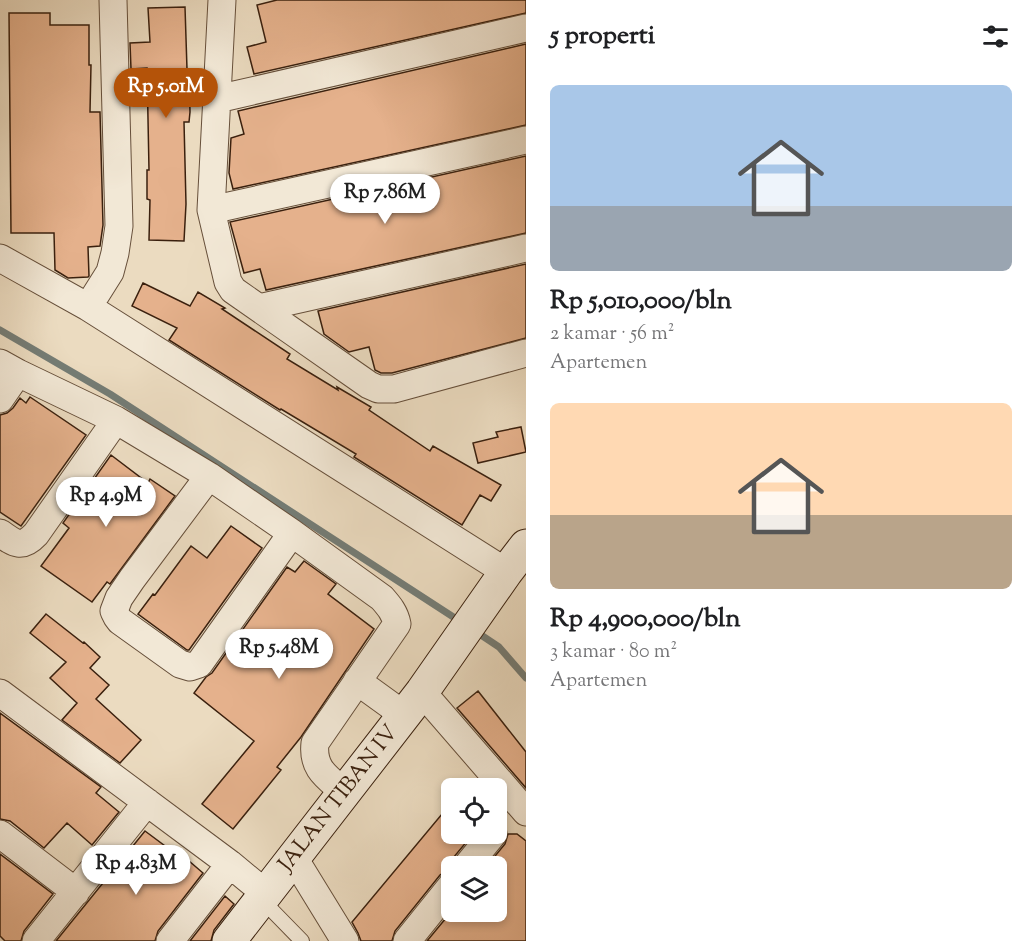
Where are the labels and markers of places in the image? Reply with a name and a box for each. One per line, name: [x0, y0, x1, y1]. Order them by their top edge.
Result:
pin: Rp 5.01M: [104, 68, 228, 119]
pin: Rp 7.86M: [323, 174, 447, 225]
pin: Rp 4.9M: [51, 477, 161, 528]
pin: Rp 5.48M: [217, 629, 341, 680]
pin: Rp 4.83M: [74, 845, 198, 896]

